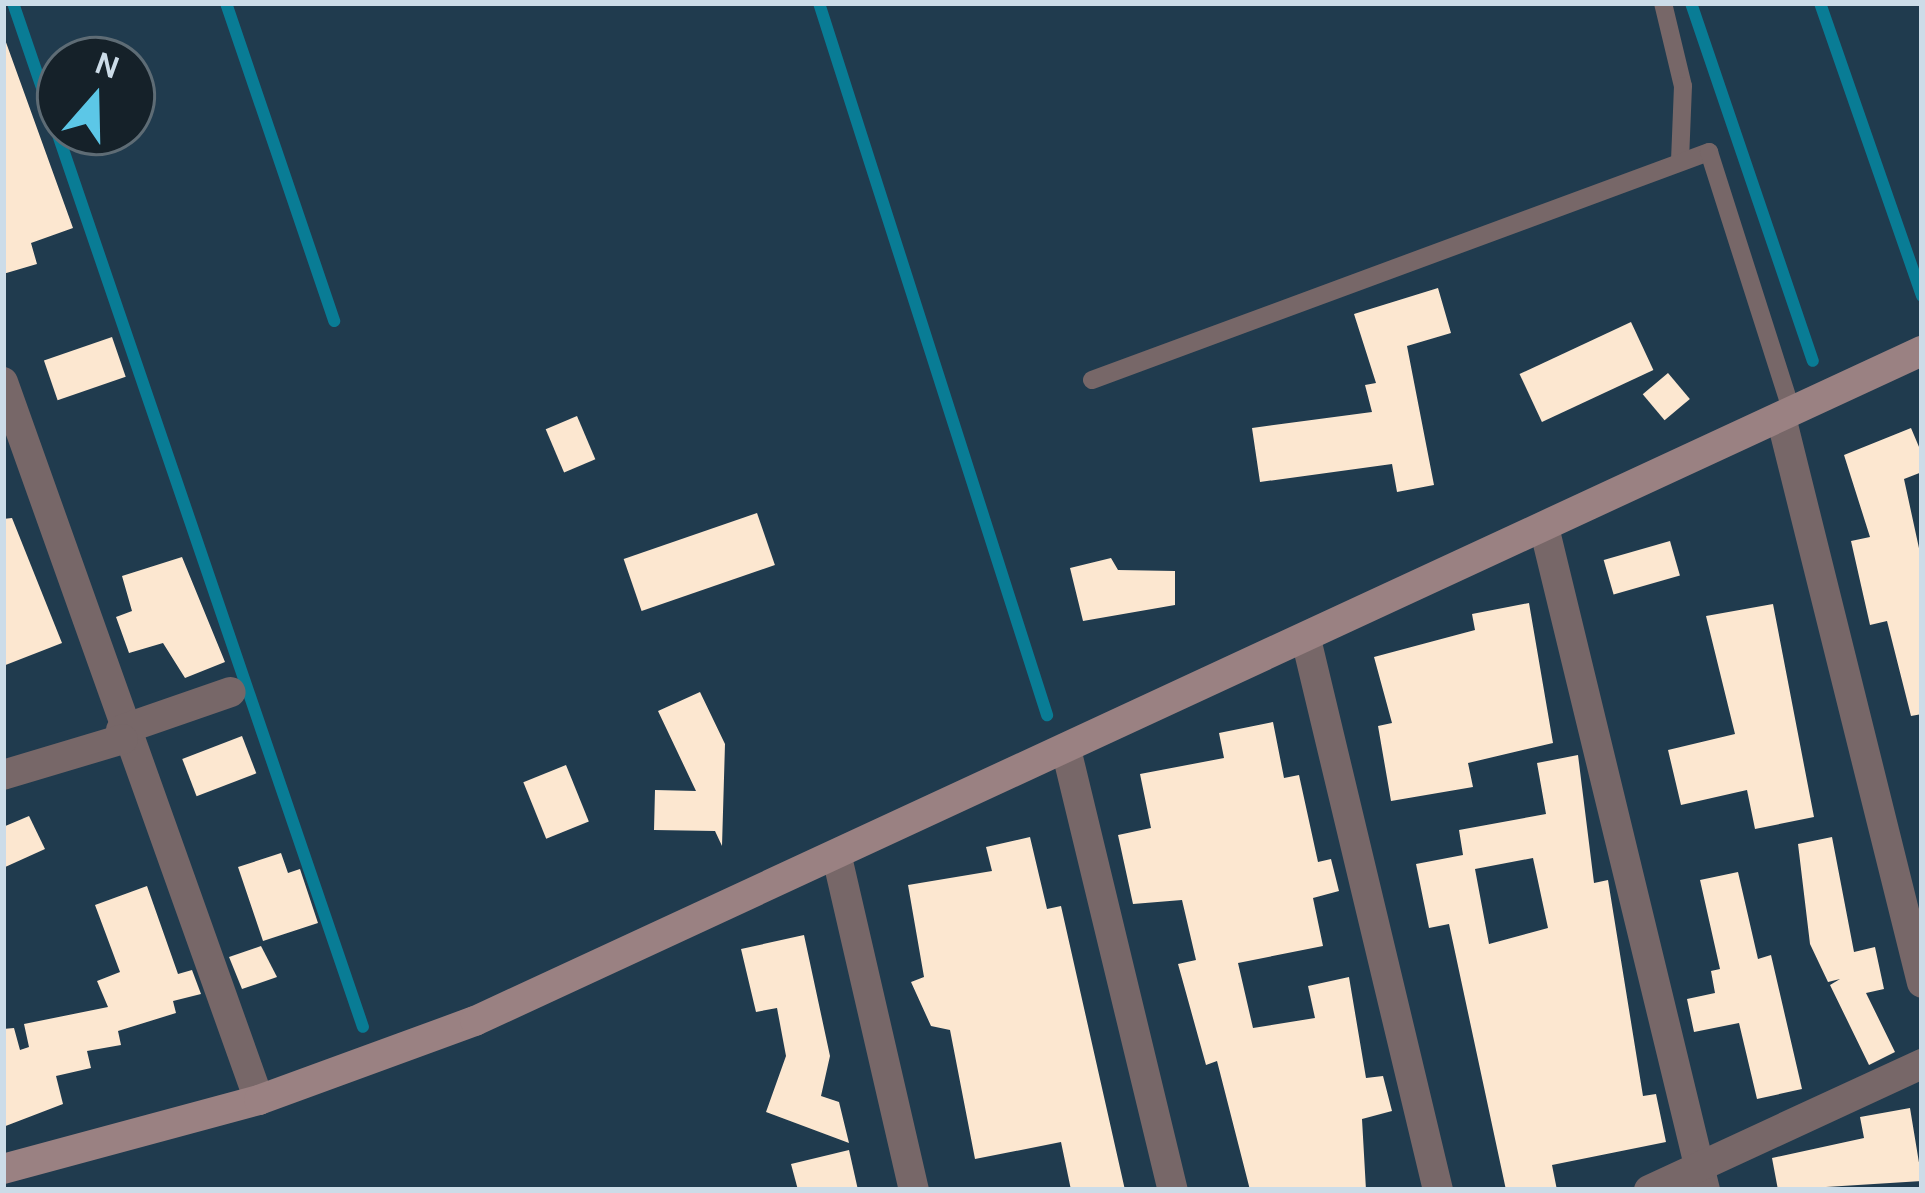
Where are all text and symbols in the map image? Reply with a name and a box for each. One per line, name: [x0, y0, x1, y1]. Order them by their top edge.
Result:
north arrow: [36, 36, 156, 156]
text: N: [90, 43, 125, 87]

